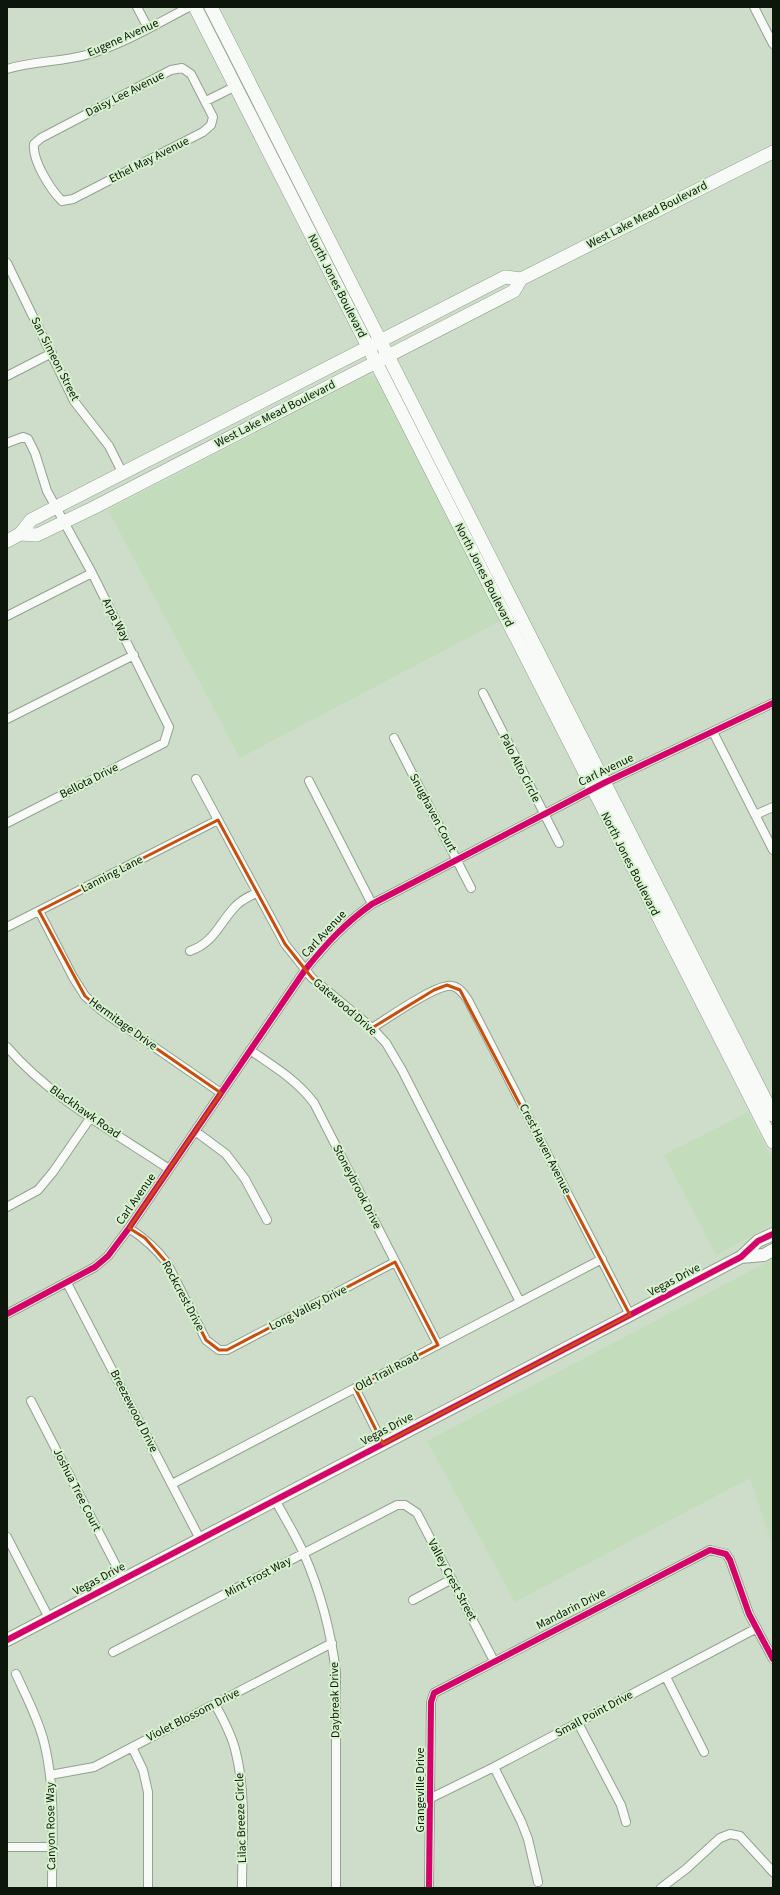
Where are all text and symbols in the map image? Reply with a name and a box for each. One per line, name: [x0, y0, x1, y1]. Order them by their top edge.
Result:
street label: Eugene Avenue: [85, 15, 161, 61]
street label: Daisy Lee Avenue: [83, 67, 167, 121]
street label: Ethel May Avenue: [106, 132, 192, 188]
street label: West Lake Mead Boulevard: [584, 177, 710, 253]
street label: North Jones Boulevard: [303, 231, 371, 341]
street label: San Simeon Street: [26, 314, 84, 404]
street label: West Lake Mead Boulevard: [212, 376, 338, 452]
street label: North Jones Boulevard: [450, 520, 518, 630]
street label: Arpa Way: [98, 595, 134, 645]
street label: Palo Alto Circle: [495, 731, 545, 805]
street label: Carl Avenue: [576, 749, 637, 791]
street label: Bellota Drive: [57, 759, 121, 803]
street label: Snughaven Court: [405, 771, 461, 855]
street label: North Jones Boulevard: [596, 809, 664, 919]
street label: Lanning Lane: [78, 851, 146, 897]
street label: Carl Avenue: [297, 906, 351, 962]
street label: Gatewood Drive: [309, 974, 381, 1040]
street label: Hermitage Drive: [85, 993, 161, 1055]
street label: Blackhawk Road: [46, 1081, 124, 1143]
street label: Crest Haven Avenue: [515, 1101, 575, 1197]
street label: Stoneybrook Drive: [328, 1142, 386, 1232]
street label: Carl Avenue: [112, 1170, 160, 1228]
street label: Rockcrest Drive: [157, 1258, 209, 1334]
street label: Vegas Drive: [645, 1259, 703, 1301]
street label: Long Valley Drive: [266, 1281, 350, 1335]
street label: Old Trail Road: [352, 1348, 422, 1396]
street label: Breezewood Drive: [106, 1367, 162, 1455]
street label: Vegas Drive: [358, 1408, 416, 1450]
street label: Joshua Tree Court: [49, 1446, 105, 1534]
street label: Valley Crest Street: [423, 1536, 481, 1624]
street label: Mint Frost Way: [222, 1552, 295, 1602]
street label: Vegas Drive: [70, 1558, 128, 1600]
street label: Mandarin Drive: [533, 1584, 609, 1634]
street label: Daybreak Drive: [326, 1662, 344, 1738]
street label: Violet Blossom Drive: [143, 1684, 243, 1746]
street label: Small Point Drive: [552, 1686, 636, 1742]
street label: Grangeville Drive: [412, 1748, 429, 1832]
street label: Lilac Breeze Circle: [231, 1772, 251, 1863]
street label: Canyon Rose Way: [42, 1781, 60, 1870]

